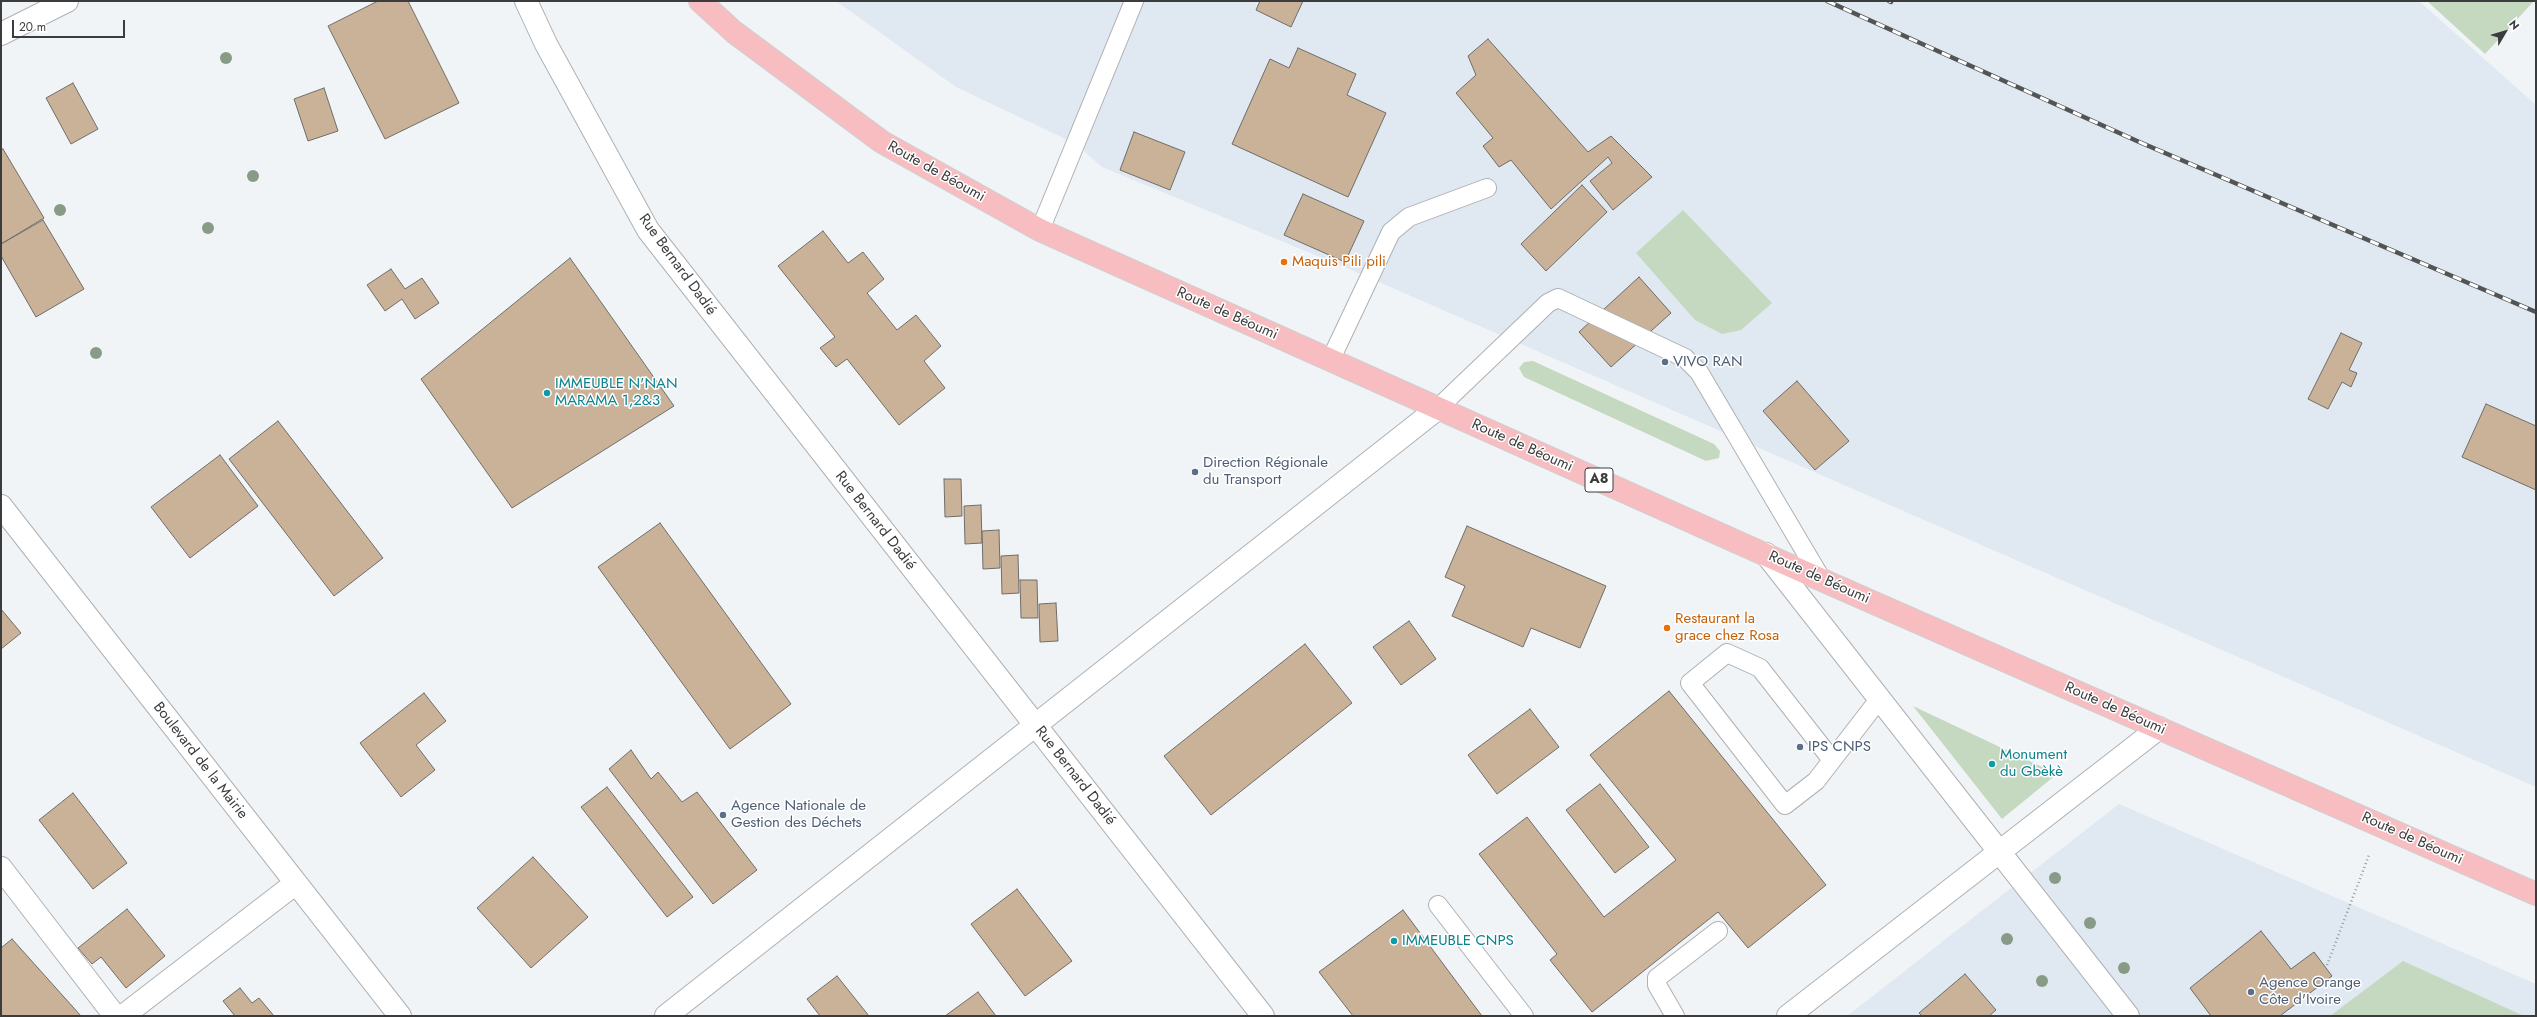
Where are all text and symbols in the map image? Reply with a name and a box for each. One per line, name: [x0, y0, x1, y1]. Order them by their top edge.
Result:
scale bar: [14, 12, 127, 38]
north arrow: [2485, 12, 2525, 52]
text: N: [2505, 16, 2523, 33]
text: 20 m: [19, 18, 46, 36]
street label: Route de Béoumi: [884, 138, 988, 206]
street label: Rue Bernard Dadié: [634, 211, 720, 319]
place label: Maquis Pili pili: [1292, 253, 1386, 271]
marker: Maquis Pili pili: [1279, 257, 1289, 267]
street label: Route de Béoumi: [1174, 284, 1280, 344]
place label: VIVO RAN: [1673, 353, 1743, 371]
marker: VIVO RAN: [1660, 357, 1670, 367]
place label: IMMEUBLE N'NAN MARAMA 1,2&3: [555, 375, 678, 410]
marker: IMMEUBLE N'NAN MARAMA 1,2&3: [542, 388, 552, 398]
street label: Route de Béoumi: [1469, 416, 1575, 476]
place label: Direction Régionale du Transport: [1203, 454, 1328, 489]
marker: Direction Régionale du Transport: [1190, 467, 1200, 477]
street label: Rue Bernard Dadié: [831, 468, 919, 574]
road number: A8: [1585, 468, 1613, 492]
street label: Route de Béoumi: [1766, 548, 1872, 608]
place label: Restaurant la grace chez Rosa: [1675, 610, 1779, 645]
marker: Restaurant la grace chez Rosa: [1662, 623, 1672, 633]
street label: Route de Béoumi: [2062, 679, 2168, 739]
street label: Boulevard de la Mairie: [149, 699, 251, 823]
street label: Rue Bernard Dadié: [1031, 723, 1119, 829]
place label: IPS CNPS: [1808, 738, 1871, 756]
marker: IPS CNPS: [1795, 742, 1805, 752]
place label: Monument du Gbèkè: [2000, 746, 2067, 781]
marker: Monument du Gbèkè: [1987, 759, 1997, 769]
place label: Agence Nationale de Gestion des Déchets: [731, 797, 866, 832]
street label: Route de Béoumi: [2359, 809, 2465, 869]
marker: Agence Nationale de Gestion des Déchets: [718, 810, 728, 820]
place label: IMMEUBLE CNPS: [1402, 932, 1514, 950]
marker: IMMEUBLE CNPS: [1389, 936, 1399, 946]
place label: Agence Orange Côte d'Ivoire: [2259, 974, 2361, 1009]
marker: Agence Orange Côte d'Ivoire: [2246, 987, 2256, 997]

